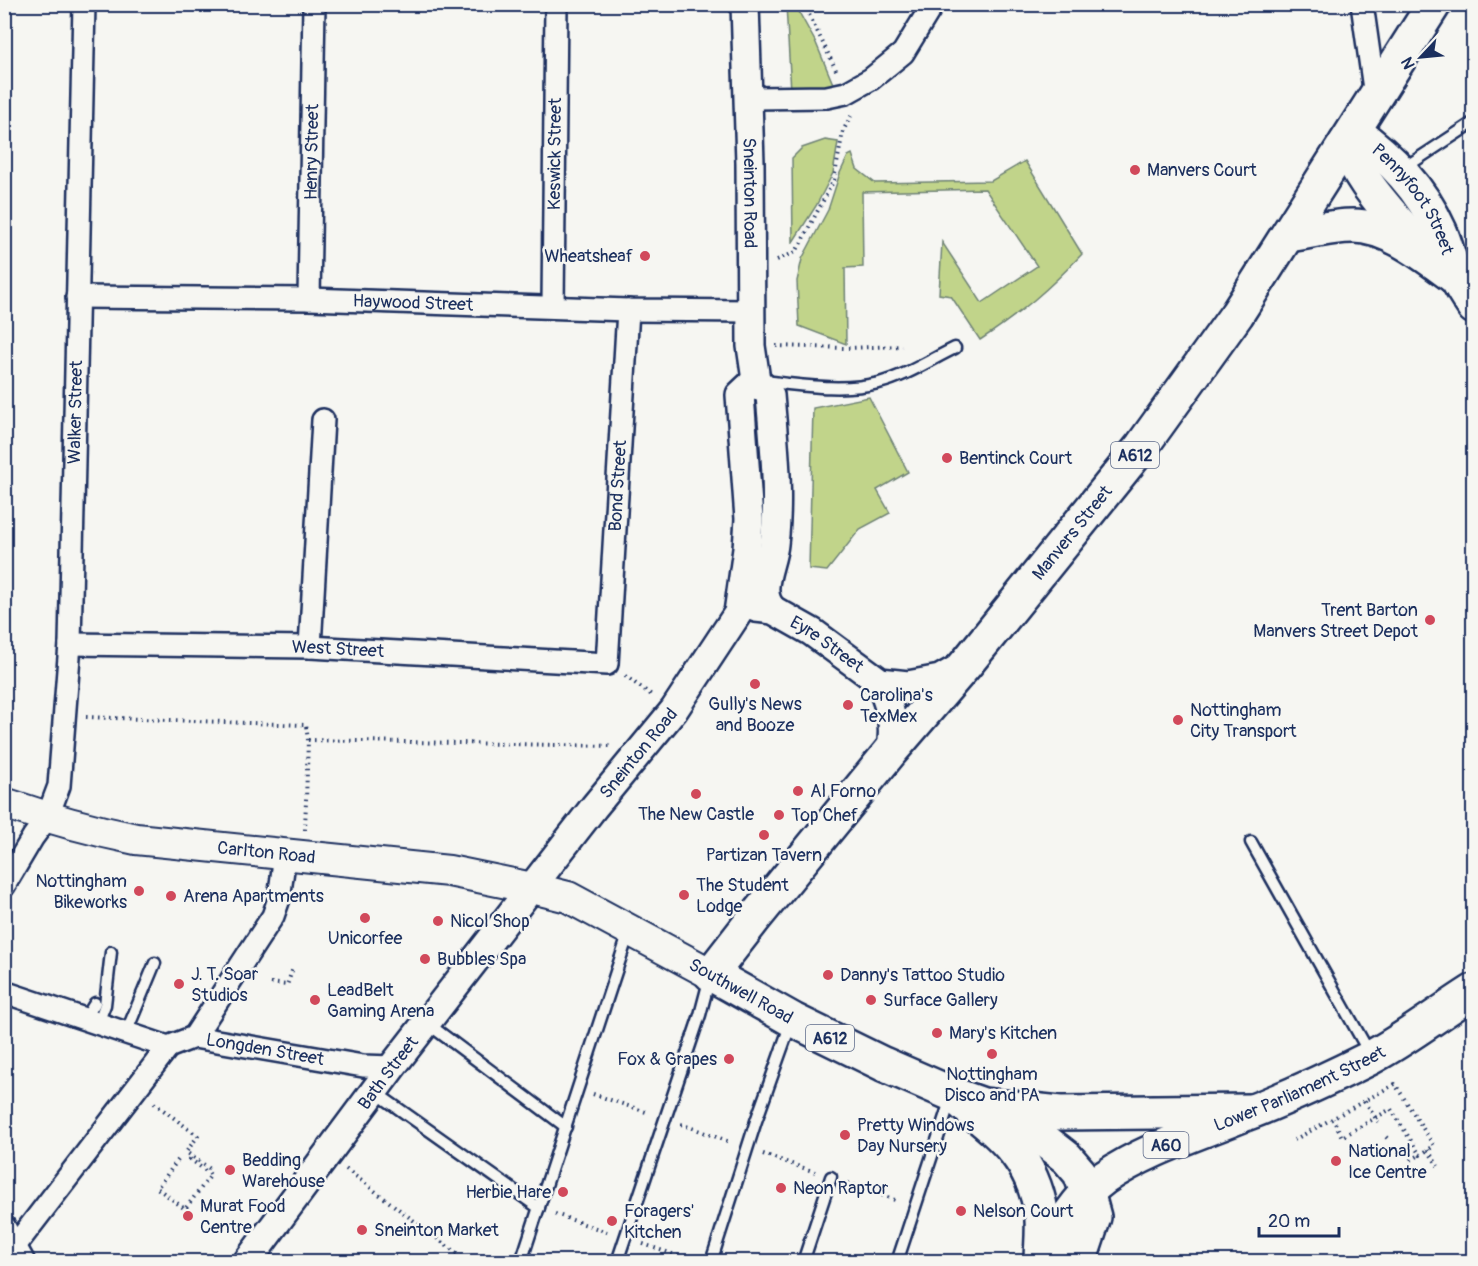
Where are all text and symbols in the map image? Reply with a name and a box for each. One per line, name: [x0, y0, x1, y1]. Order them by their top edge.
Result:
north arrow: [1391, 27, 1451, 87]
text: N: [1397, 54, 1420, 72]
street label: Keswick Street: [543, 97, 567, 210]
street label: Henry Street: [300, 103, 324, 200]
street label: Sneinton Road: [737, 137, 761, 248]
street label: Pennyfoot Street: [1367, 139, 1459, 258]
place label: Manvers Court: [1147, 159, 1258, 182]
marker: Manvers Court: [1128, 163, 1142, 177]
place label: Wheatsheaf: [544, 245, 634, 268]
marker: Wheatsheaf: [638, 249, 652, 263]
street label: Haywood Street: [352, 290, 474, 317]
street label: Walker Street: [63, 359, 88, 464]
street label: Bond Street: [604, 439, 632, 532]
road number: A612: [1111, 442, 1159, 468]
place label: Bentinck Court: [959, 447, 1073, 470]
marker: Bentinck Court: [940, 451, 954, 465]
street label: Manvers Street: [1027, 480, 1118, 585]
place label: Trent Barton Manvers Street Depot: [1253, 599, 1419, 643]
street label: Eyre Street: [786, 611, 869, 679]
marker: Trent Barton Manvers Street Depot: [1423, 613, 1437, 627]
street label: West Street: [292, 636, 385, 663]
marker: Gully's News and Booze: [748, 677, 762, 691]
place label: Carolina's TexMex: [860, 684, 933, 728]
place label: Gully's News and Booze: [708, 693, 802, 737]
marker: Carolina's TexMex: [841, 698, 855, 712]
place label: Nottingham City Transport: [1190, 699, 1297, 743]
street label: Sneinton Road: [595, 703, 683, 804]
marker: Nottingham City Transport: [1171, 713, 1185, 727]
place label: Al Forno: [810, 780, 876, 803]
marker: Al Forno: [791, 784, 805, 798]
marker: The New Castle: [689, 787, 703, 801]
place label: The New Castle: [638, 803, 754, 826]
place label: Top Chef: [791, 804, 859, 827]
marker: Top Chef: [772, 808, 786, 822]
marker: Partizan Tavern: [757, 828, 771, 842]
street label: Carlton Road: [216, 836, 316, 869]
place label: Partizan Tavern: [706, 844, 822, 867]
place label: Nottingham Bikeworks: [35, 870, 127, 914]
place label: The Student Lodge: [696, 874, 790, 918]
marker: Nottingham Bikeworks: [132, 884, 146, 898]
place label: Arena Apartments: [183, 885, 324, 908]
marker: The Student Lodge: [677, 888, 691, 902]
marker: Arena Apartments: [164, 889, 178, 903]
place label: Nicol Shop: [450, 910, 530, 933]
marker: Unicorfee: [358, 911, 372, 925]
marker: Nicol Shop: [431, 914, 445, 928]
place label: Unicorfee: [328, 927, 402, 950]
place label: Bubbles Spa: [437, 948, 526, 971]
marker: Bubbles Spa: [418, 952, 432, 966]
street label: Southwell Road: [685, 953, 797, 1030]
place label: J. T. Soar Studios: [191, 963, 259, 1007]
place label: Danny's Tattoo Studio: [840, 964, 1005, 987]
marker: Danny's Tattoo Studio: [821, 968, 835, 982]
marker: J. T. Soar Studios: [172, 977, 186, 991]
place label: LeadBelt Gaming Arena: [327, 979, 434, 1023]
place label: Surface Gallery: [883, 989, 998, 1012]
marker: LeadBelt Gaming Arena: [308, 993, 322, 1007]
marker: Surface Gallery: [864, 993, 878, 1007]
place label: Mary's Kitchen: [949, 1022, 1057, 1045]
road number: A612: [806, 1025, 854, 1051]
marker: Mary's Kitchen: [930, 1026, 944, 1040]
street label: Longden Street: [204, 1028, 327, 1071]
street label: Bath Street: [353, 1031, 424, 1114]
street label: Lower Parliament Street: [1211, 1041, 1390, 1137]
marker: Nottingham Disco and PA: [985, 1047, 999, 1061]
place label: Fox & Grapes: [617, 1048, 717, 1071]
marker: Fox & Grapes: [722, 1052, 736, 1066]
place label: Nottingham Disco and PA: [944, 1063, 1040, 1107]
place label: Pretty Windows Day Nursery: [857, 1114, 974, 1158]
marker: Pretty Windows Day Nursery: [838, 1128, 852, 1142]
road number: A60: [1144, 1132, 1188, 1158]
place label: National Ice Centre: [1348, 1140, 1427, 1184]
place label: Bedding Warehouse: [242, 1149, 325, 1193]
marker: National Ice Centre: [1329, 1154, 1343, 1168]
marker: Bedding Warehouse: [223, 1163, 237, 1177]
place label: Neon Raptor: [793, 1177, 889, 1200]
place label: Herbie Hare: [466, 1181, 551, 1204]
marker: Neon Raptor: [774, 1181, 788, 1195]
marker: Herbie Hare: [556, 1185, 570, 1199]
place label: Murat Food Centre: [200, 1195, 286, 1239]
place label: Foragers' Kitchen: [624, 1200, 694, 1244]
place label: Nelson Court: [973, 1200, 1074, 1223]
scale bar: [1259, 1200, 1338, 1238]
marker: Nelson Court: [954, 1204, 968, 1218]
marker: Murat Food Centre: [181, 1209, 195, 1223]
text: 20 m: [1268, 1210, 1310, 1233]
marker: Foragers' Kitchen: [605, 1214, 619, 1228]
place label: Sneinton Market: [374, 1219, 500, 1242]
marker: Sneinton Market: [355, 1223, 369, 1237]

